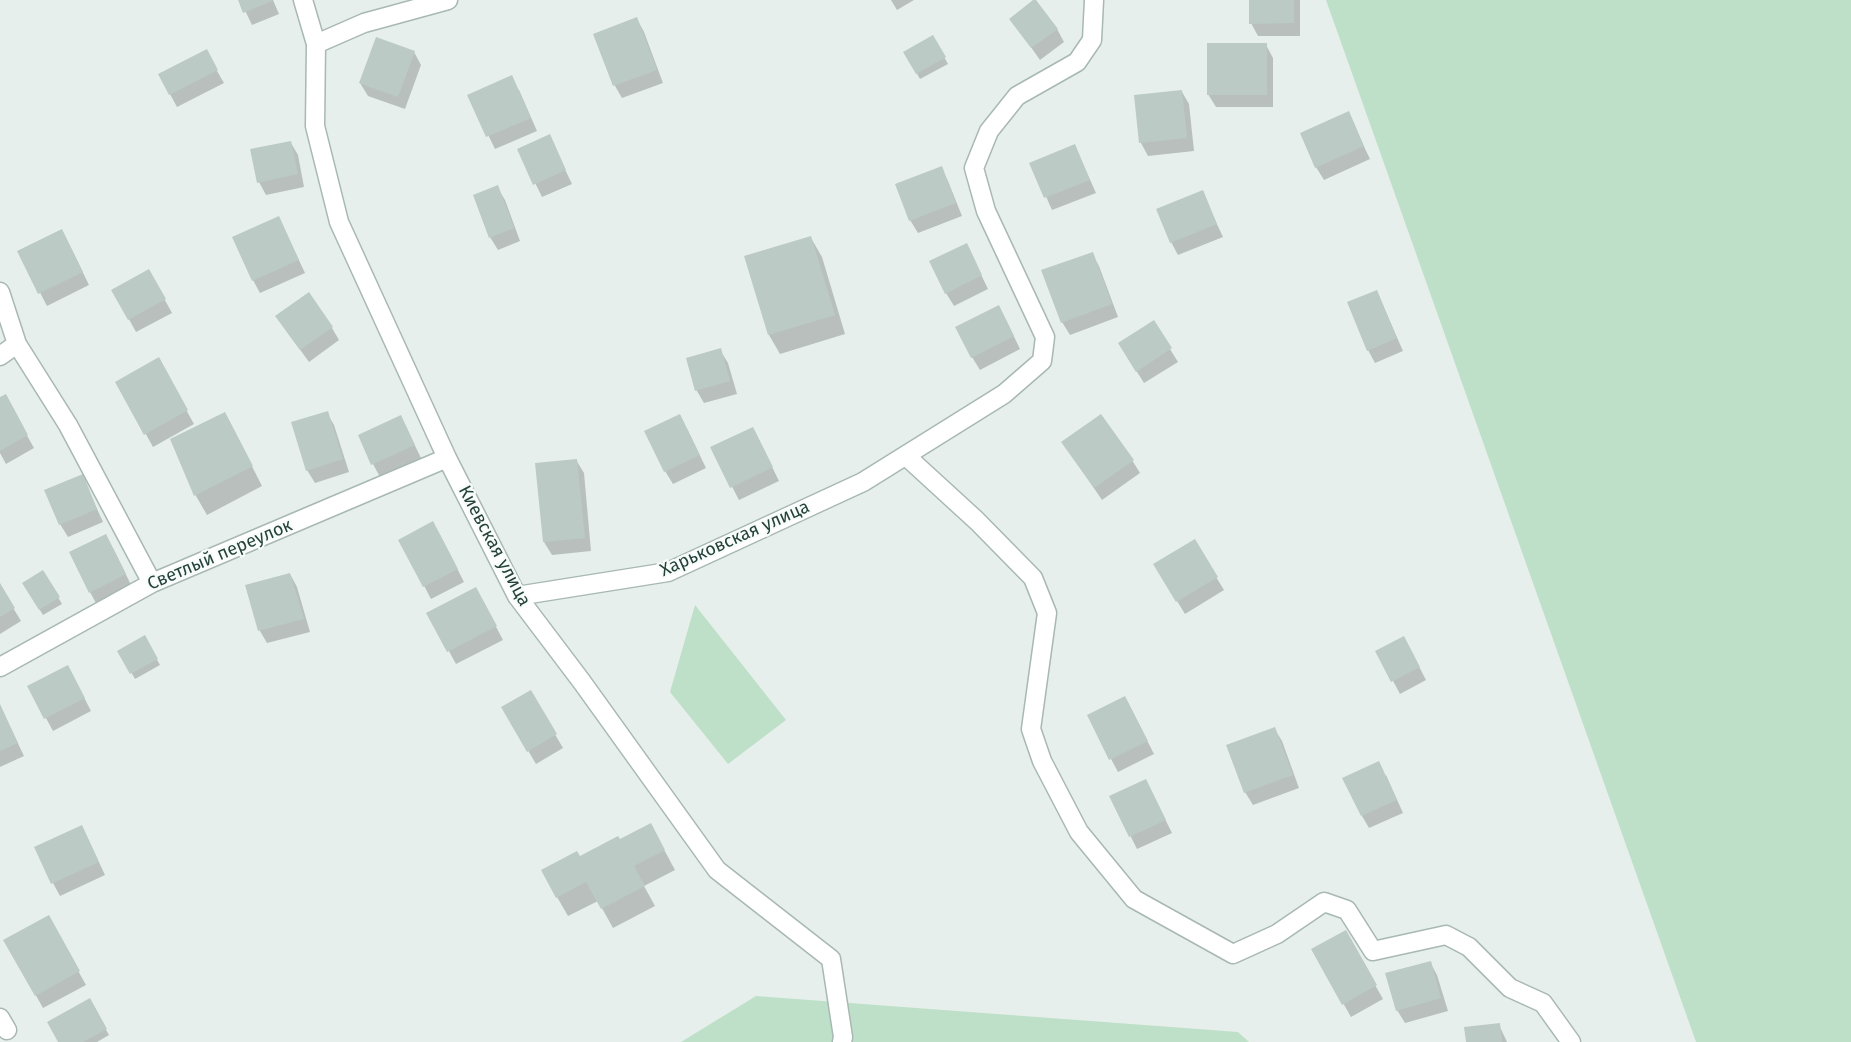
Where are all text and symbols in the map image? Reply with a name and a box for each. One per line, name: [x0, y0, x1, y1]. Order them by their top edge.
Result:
street label: Киевская улица: [453, 482, 535, 610]
street label: Харьковская улица: [657, 496, 813, 582]
street label: Светлый переулок: [144, 515, 296, 595]

